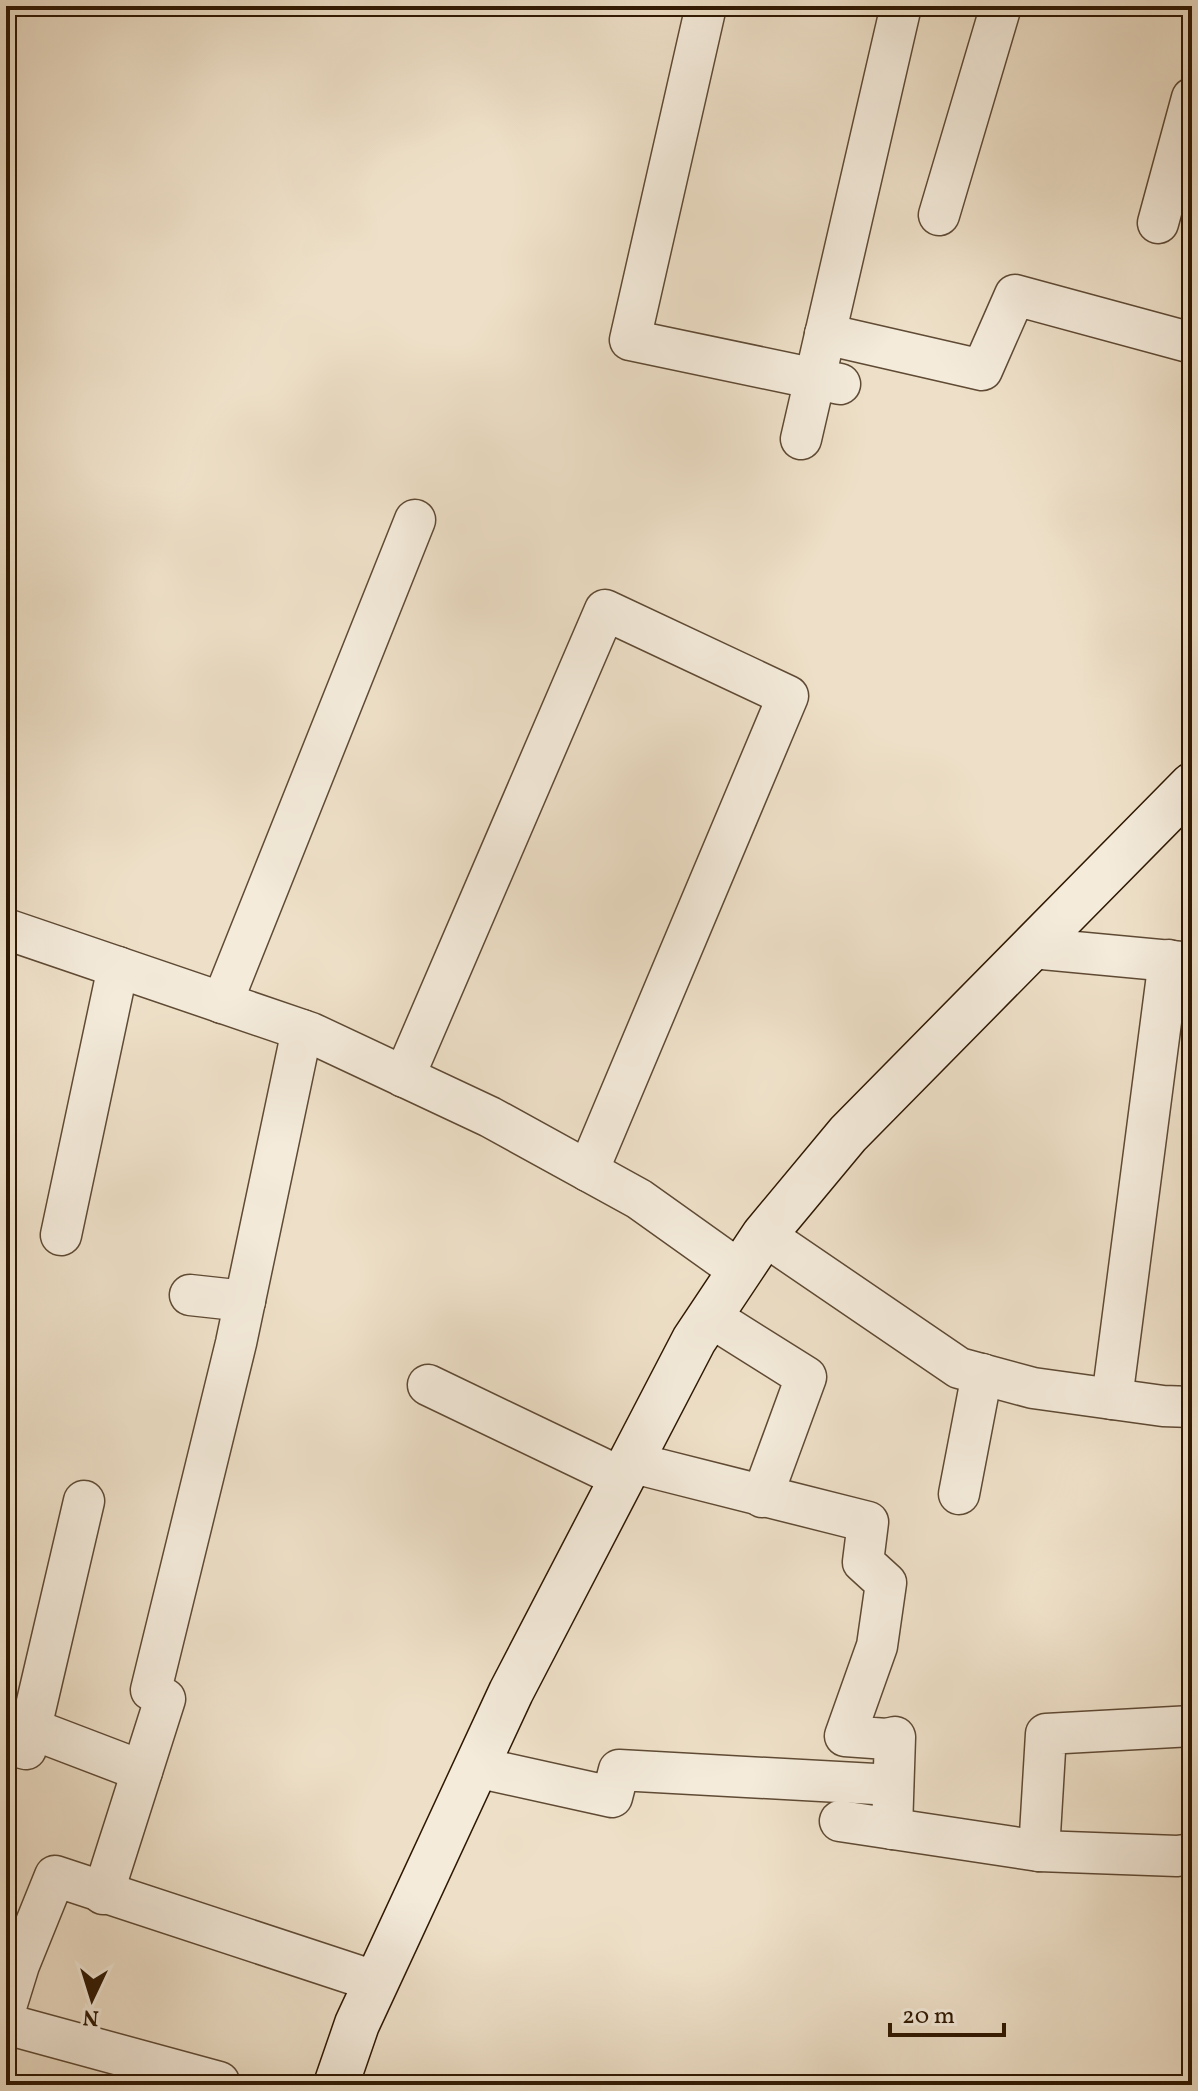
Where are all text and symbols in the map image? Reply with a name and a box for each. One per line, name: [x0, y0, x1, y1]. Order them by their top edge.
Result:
north arrow: [52, 1959, 132, 2039]
scale bar: [890, 1987, 1004, 2037]
text: N: [82, 2000, 100, 2032]
text: 20 m: [902, 2000, 955, 2034]

